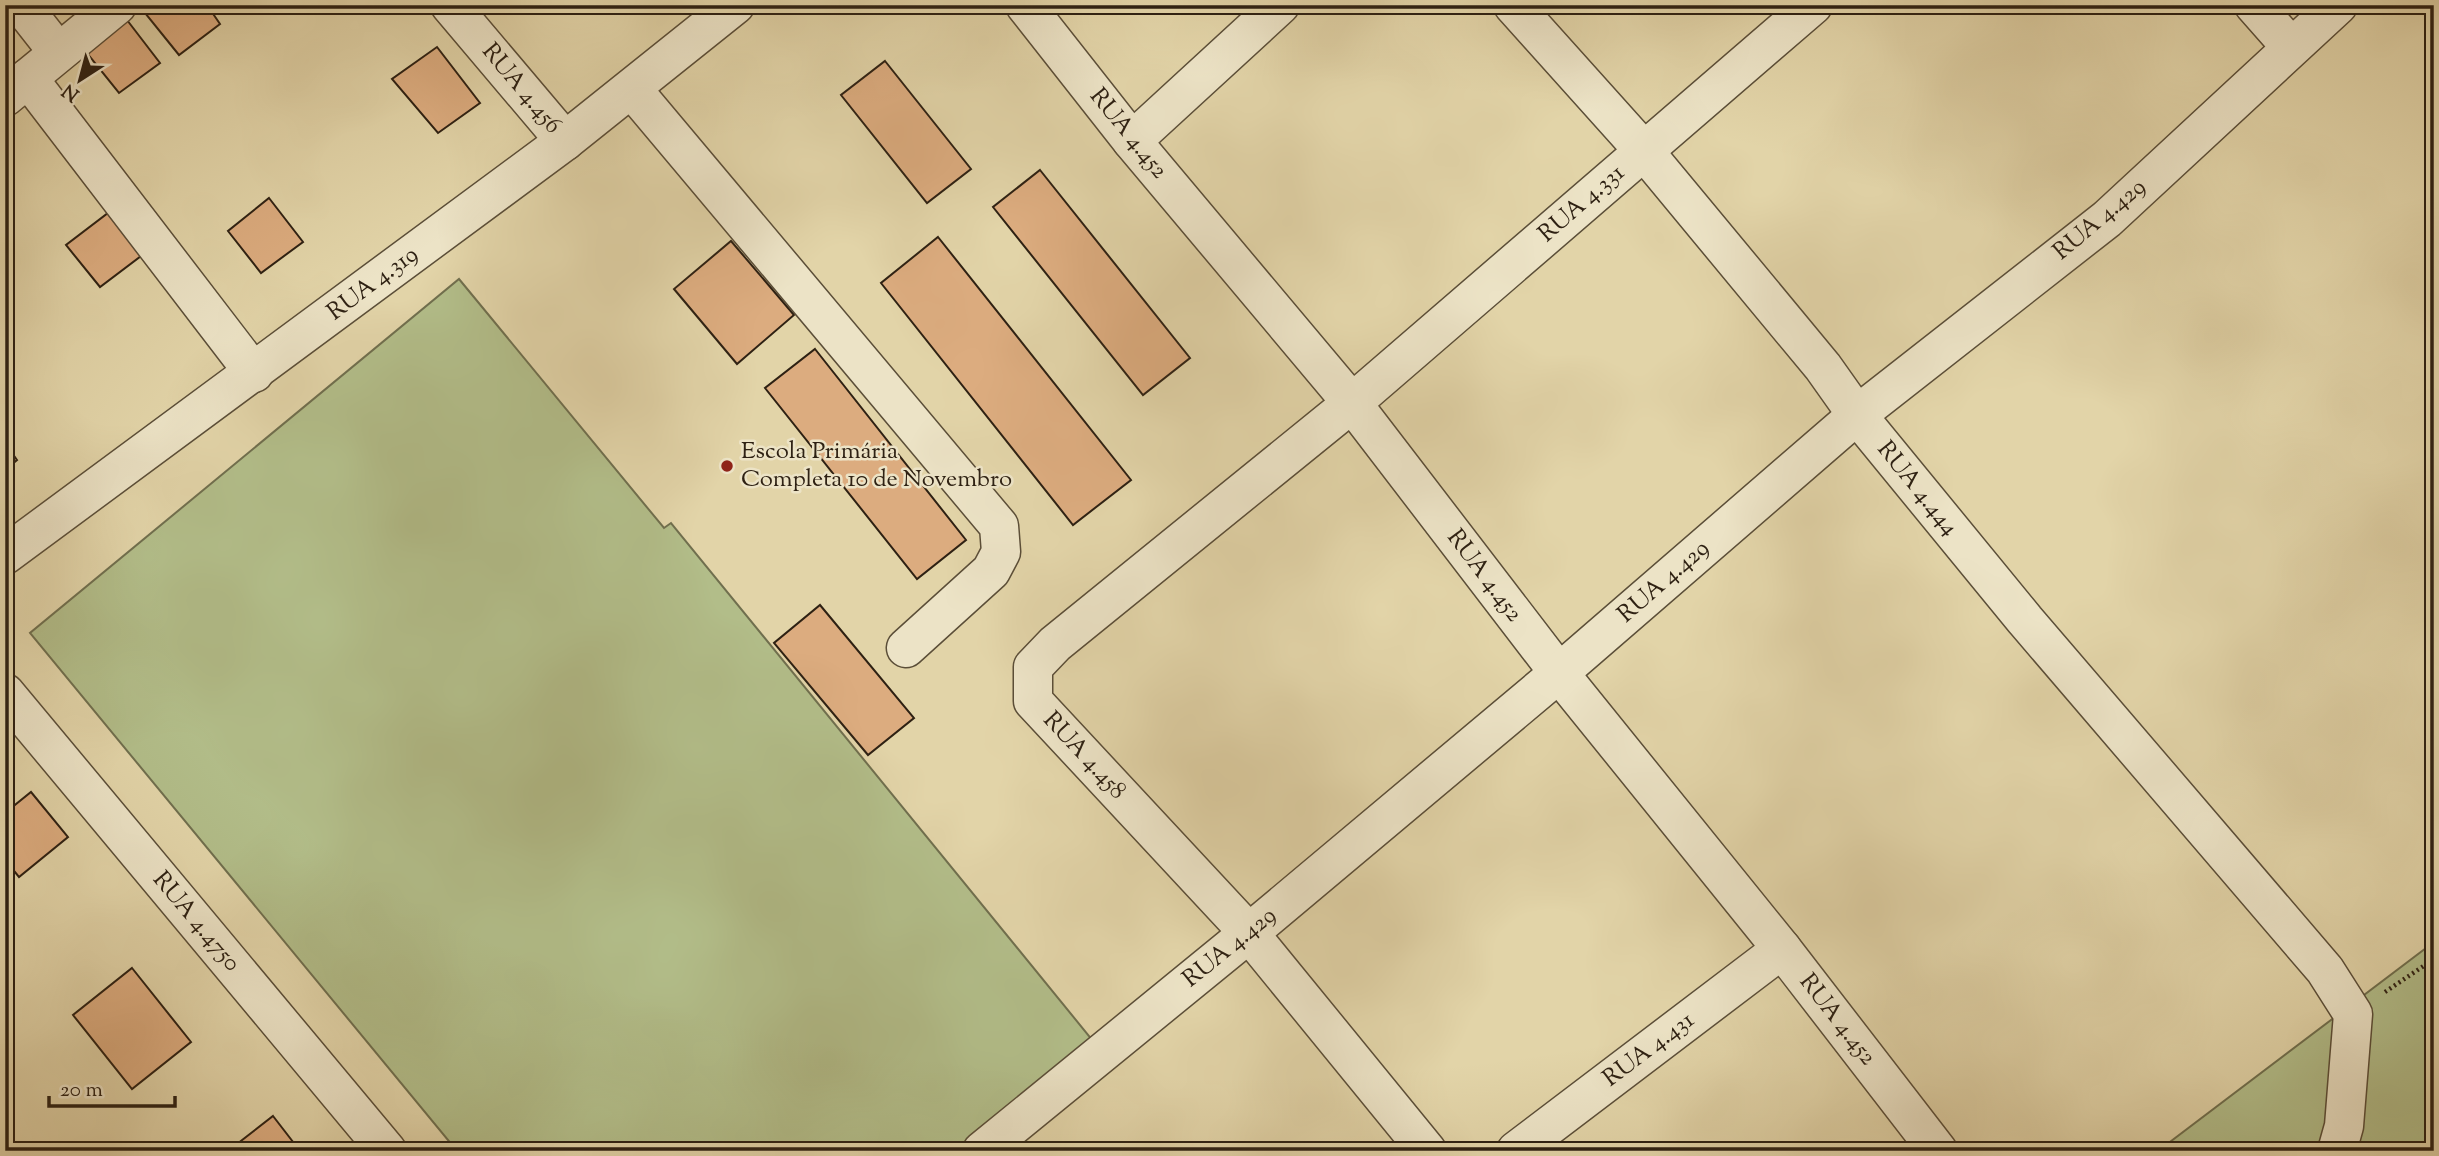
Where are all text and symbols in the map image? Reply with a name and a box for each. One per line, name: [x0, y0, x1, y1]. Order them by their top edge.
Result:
street label: RUA 4.456: [473, 36, 569, 142]
north arrow: [46, 46, 116, 116]
text: N: [57, 76, 86, 107]
street label: RUA 4.452: [1081, 81, 1175, 187]
street label: RUA 4.331: [1531, 157, 1633, 251]
street label: RUA 4.429: [2046, 171, 2154, 269]
street label: RUA 4.319: [320, 239, 426, 329]
street label: RUA 4.444: [1868, 434, 1966, 544]
place label: Escola Primária Completa 10 de Novembro: [741, 435, 1012, 497]
marker: Escola Primária Completa 10 de Novembro: [719, 458, 735, 474]
street label: RUA 4.452: [1438, 523, 1530, 629]
street label: RUA 4.429: [1611, 533, 1717, 631]
street label: RUA 4.458: [1034, 705, 1134, 807]
street label: RUA 4.4750: [144, 864, 248, 980]
street label: RUA 4.429: [1176, 900, 1284, 996]
street label: RUA 4.452: [1790, 967, 1884, 1073]
street label: RUA 4.431: [1596, 1004, 1702, 1096]
scale bar: [49, 1065, 175, 1109]
text: 20 m: [60, 1076, 103, 1106]

